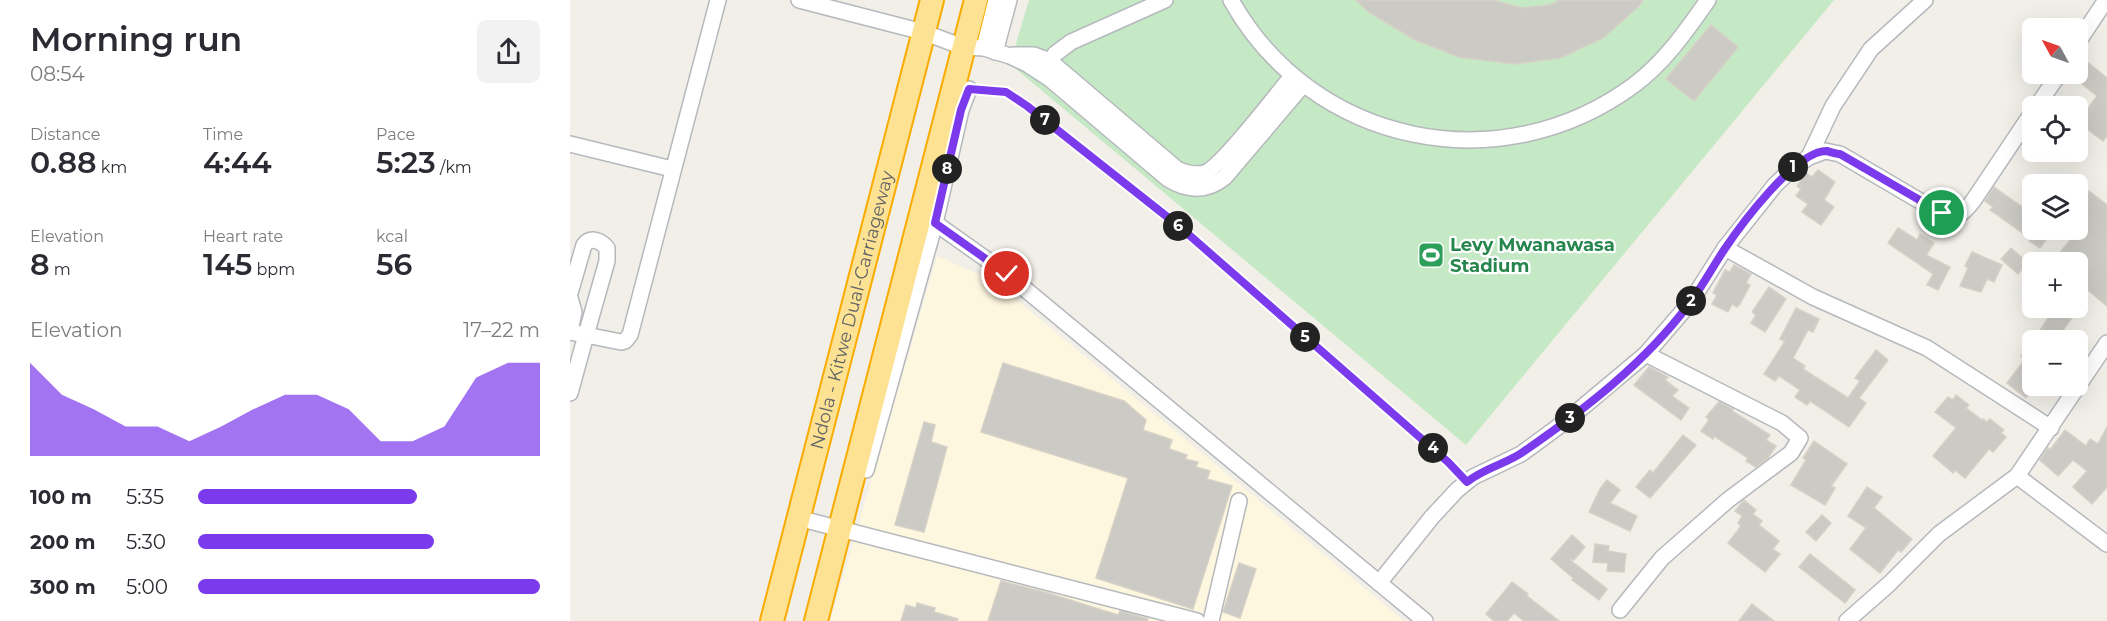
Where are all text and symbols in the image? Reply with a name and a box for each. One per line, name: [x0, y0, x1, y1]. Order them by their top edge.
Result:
north arrow: [2022, 18, 2088, 84]
map controls: [2022, 18, 2088, 396]
text: Morning run: [30, 19, 242, 59]
button: share: [477, 20, 540, 83]
text: 08:54: [30, 62, 85, 86]
button: locate: [2022, 96, 2088, 162]
pin: 7: [1030, 105, 1060, 135]
text: 7: [1040, 110, 1050, 129]
text: Distance: [30, 125, 100, 144]
text: Time: [203, 125, 243, 144]
text: Pace: [376, 125, 415, 144]
text: 0.88: [30, 144, 97, 181]
text: 4:44: [203, 144, 272, 181]
text: 5:23: [376, 144, 436, 181]
pin: 1: [1778, 152, 1808, 182]
pin: 8: [932, 154, 962, 184]
text: 1: [1790, 157, 1796, 176]
text: km: [97, 158, 127, 177]
text: /km: [436, 158, 472, 177]
text: 8: [942, 159, 952, 178]
street label: Ndola - Kitwe Dual-Carriageway: [806, 168, 899, 452]
button: layers: [2022, 174, 2088, 240]
pin: [1916, 187, 1967, 238]
icon: arrive: [1925, 196, 1958, 229]
pin: 6: [1163, 211, 1193, 241]
text: 6: [1173, 216, 1183, 235]
text: Elevation: [30, 227, 104, 246]
text: Heart rate: [203, 227, 283, 246]
text: kcal: [376, 227, 408, 246]
place label: Levy Mwanawasa Stadium: [1450, 234, 1615, 277]
sports icon: Levy Mwanawasa Stadium: [1416, 240, 1446, 270]
text: 8: [30, 246, 50, 283]
text: 145: [203, 246, 252, 283]
text: 56: [376, 246, 412, 283]
pin: [981, 248, 1032, 299]
button: +: [2022, 252, 2088, 318]
icon: check: [990, 257, 1023, 290]
text: m: [50, 260, 71, 279]
text: bpm: [252, 260, 295, 279]
pin: 2: [1676, 286, 1706, 316]
text: 2: [1686, 291, 1696, 310]
text: Elevation: [30, 318, 122, 342]
text: 17–22 m: [463, 318, 540, 342]
pin: 5: [1290, 322, 1320, 352]
text: 5: [1300, 327, 1310, 346]
button: −: [2022, 330, 2088, 396]
pin: 3: [1555, 403, 1585, 433]
text: 3: [1565, 408, 1575, 427]
pin: 4: [1418, 433, 1448, 463]
text: 4: [1427, 438, 1439, 457]
text: 100 m: [30, 485, 92, 509]
text: 5:35: [126, 485, 164, 509]
text: 200 m: [30, 530, 96, 554]
text: 5:30: [126, 530, 166, 554]
text: 300 m: [30, 575, 96, 599]
text: 5:00: [126, 575, 168, 599]

